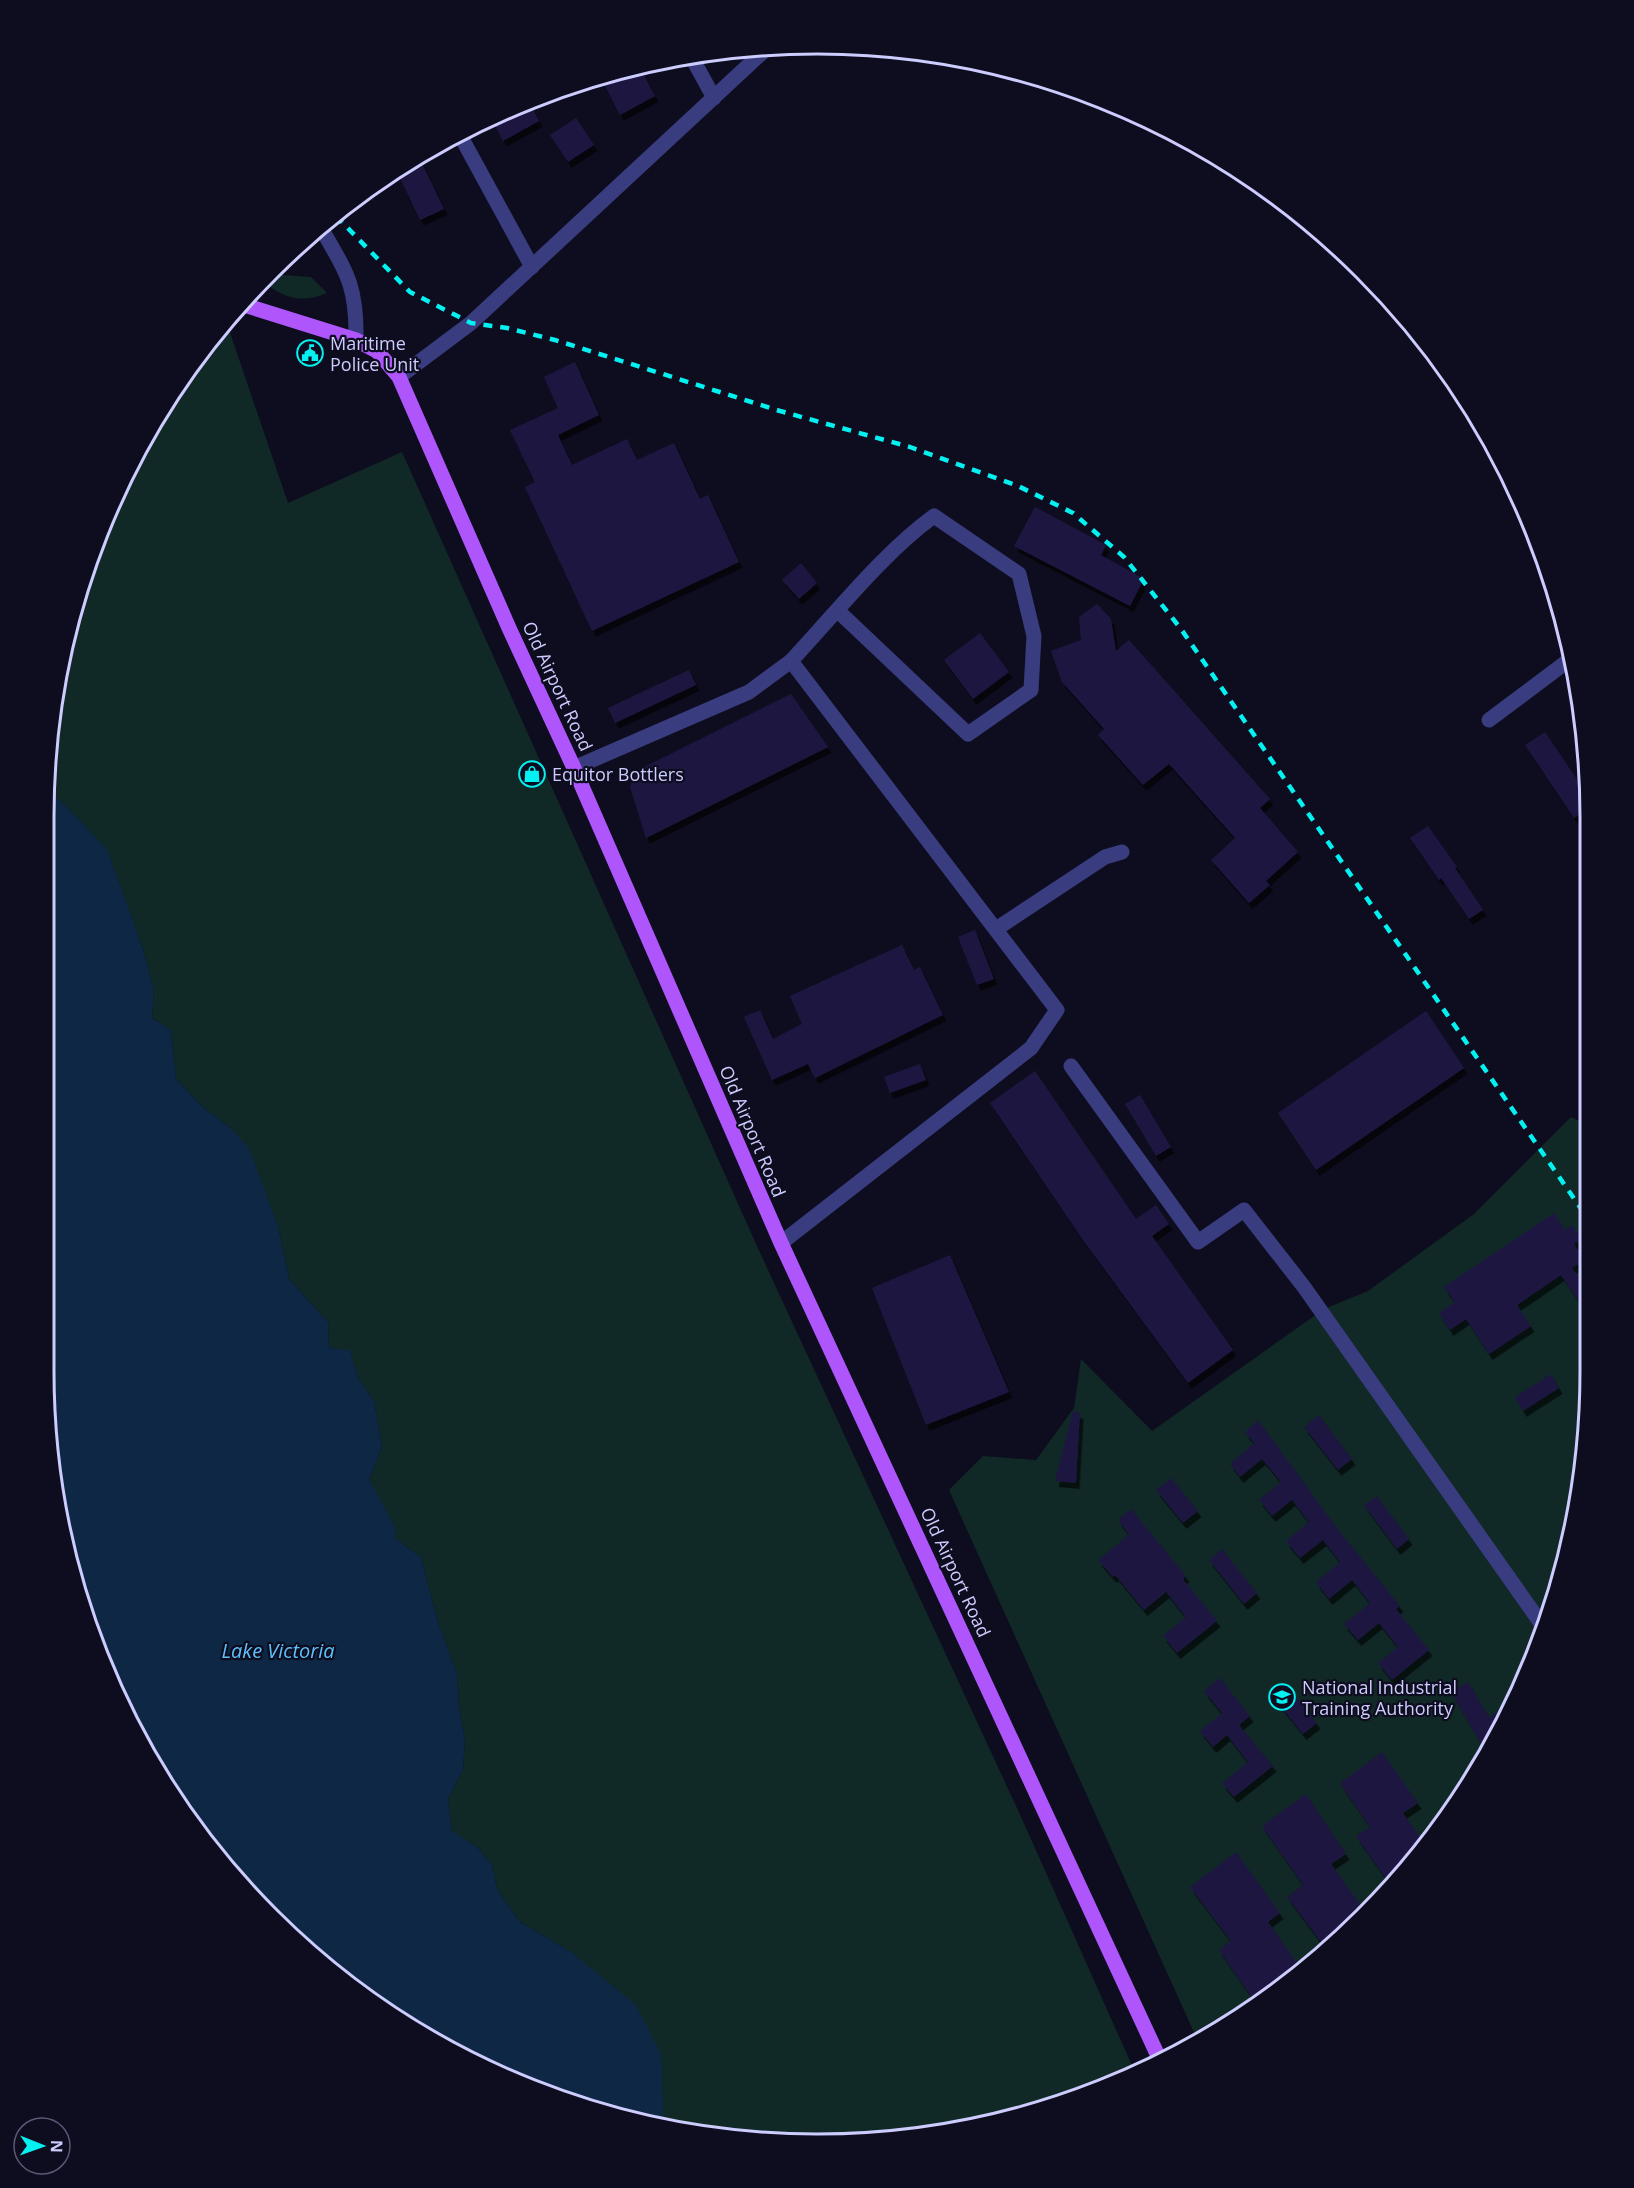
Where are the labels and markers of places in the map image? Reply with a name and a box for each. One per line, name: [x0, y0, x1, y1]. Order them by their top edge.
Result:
place label: Maritime Police Unit: [330, 331, 419, 376]
public building icon: Maritime Police Unit: [295, 338, 325, 368]
shop icon: Equitor Bottlers: [517, 759, 547, 789]
place label: Equitor Bottlers: [552, 762, 684, 786]
place label: National Industrial Training Authority: [1302, 1675, 1457, 1720]
school or university icon: National Industrial Training Authority: [1267, 1682, 1297, 1712]

